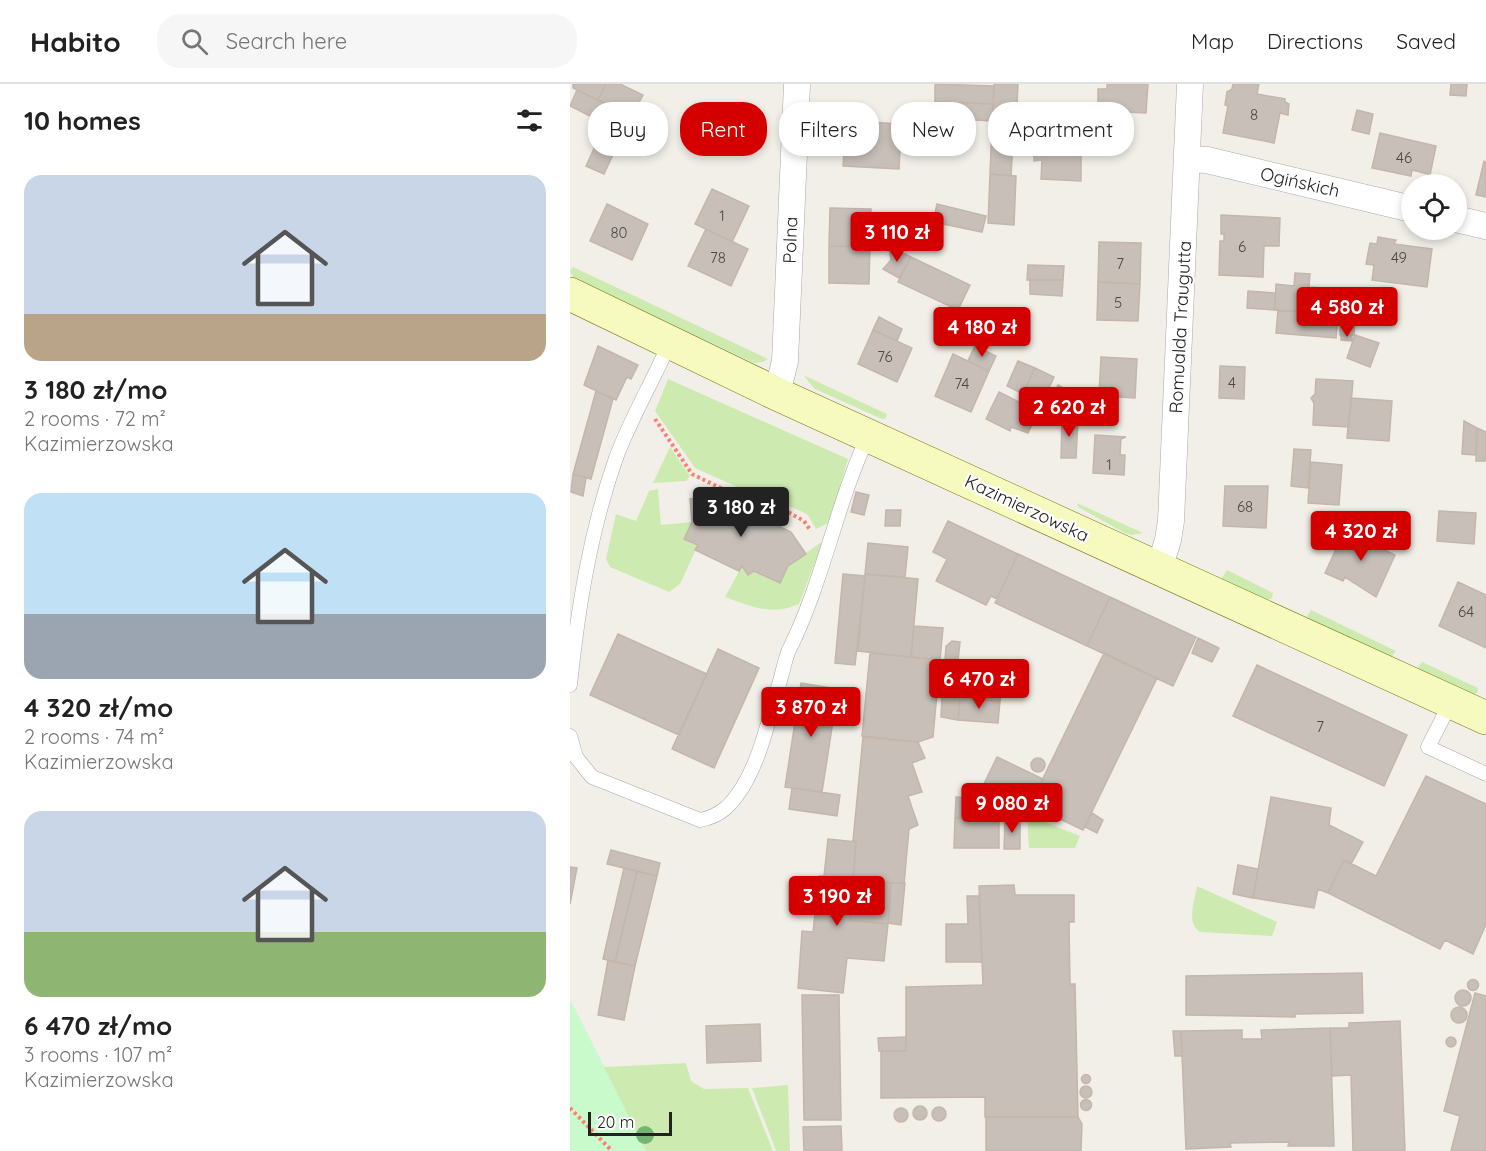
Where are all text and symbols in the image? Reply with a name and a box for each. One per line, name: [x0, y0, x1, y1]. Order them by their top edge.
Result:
search box: [157, 14, 577, 68]
text: Habito: [30, 24, 121, 59]
icon: search: [178, 25, 211, 58]
text: Search here: [226, 27, 347, 55]
text: Map: [1191, 28, 1234, 54]
text: Directions: [1267, 28, 1363, 54]
text: Saved: [1396, 28, 1456, 54]
chip: Buy: [588, 102, 668, 156]
chip: Rent: [680, 102, 767, 156]
chip: Filters: [779, 102, 879, 156]
chip: New: [891, 102, 976, 156]
chip: Apartment: [988, 102, 1134, 156]
text: 10 homes: [24, 104, 141, 137]
icon: filters: [513, 104, 546, 137]
house number: 8: [1250, 105, 1258, 124]
house number: 46: [1396, 148, 1412, 167]
street label: Ogińskich: [1258, 162, 1342, 202]
map controls: [1401, 174, 1467, 240]
button: locate: [1401, 174, 1467, 240]
house number: 1: [719, 206, 725, 225]
pin: 3 110 zł: [835, 212, 959, 263]
icon: home: [231, 214, 339, 322]
street label: Polna: [778, 216, 802, 264]
text: 3 110 zł: [865, 219, 929, 244]
house number: 80: [610, 223, 628, 242]
house number: 6: [1238, 237, 1246, 256]
street label: Romualda Traugutta: [1164, 240, 1196, 414]
house number: 78: [710, 248, 726, 267]
house number: 49: [1391, 248, 1407, 267]
house number: 7: [1116, 254, 1124, 273]
pin: 4 580 zł: [1285, 287, 1409, 338]
house number: 5: [1114, 293, 1122, 312]
text: 4 580 zł: [1311, 294, 1383, 319]
pin: 4 180 zł: [920, 307, 1044, 358]
text: 4 180 zł: [947, 314, 1017, 339]
house number: 76: [877, 347, 893, 366]
text: 3 180 zł/mo: [24, 373, 167, 406]
house number: 4: [1228, 373, 1236, 392]
house number: 74: [954, 374, 970, 393]
pin: 2 620 zł: [1007, 387, 1131, 438]
text: 2 620 zł: [1033, 394, 1105, 419]
text: 2 rooms · 72 m²: [24, 406, 166, 431]
text: Kazimierzowska: [24, 431, 174, 456]
house number: 1: [1106, 455, 1112, 474]
street label: Kazimierzowska: [961, 469, 1093, 547]
pin: 3 180 zł: [679, 487, 803, 538]
text: 3 180 zł: [707, 494, 775, 519]
house number: 68: [1237, 497, 1253, 516]
pin: 4 320 zł: [1299, 511, 1423, 562]
text: 4 320 zł: [1325, 518, 1397, 543]
icon: home: [231, 532, 339, 640]
house number: 64: [1458, 602, 1474, 621]
pin: 6 470 zł: [917, 659, 1041, 710]
text: 6 470 zł: [943, 666, 1015, 691]
pin: 3 870 zł: [749, 687, 873, 738]
text: 4 320 zł/mo: [24, 691, 173, 724]
text: 3 870 zł: [775, 694, 847, 719]
house number: 7: [1316, 717, 1324, 736]
text: 2 rooms · 74 m²: [24, 724, 164, 749]
text: Kazimierzowska: [24, 749, 174, 774]
pin: 9 080 zł: [950, 783, 1074, 834]
text: 9 080 zł: [975, 790, 1049, 815]
icon: home: [231, 850, 339, 958]
pin: 3 190 zł: [775, 876, 899, 927]
text: 3 190 zł: [803, 883, 871, 908]
text: 6 470 zł/mo: [24, 1009, 172, 1042]
text: 3 rooms · 107 m²: [24, 1042, 172, 1067]
text: Kazimierzowska: [24, 1067, 174, 1092]
scale bar: [588, 1109, 672, 1136]
text: 20 m: [597, 1112, 634, 1132]

